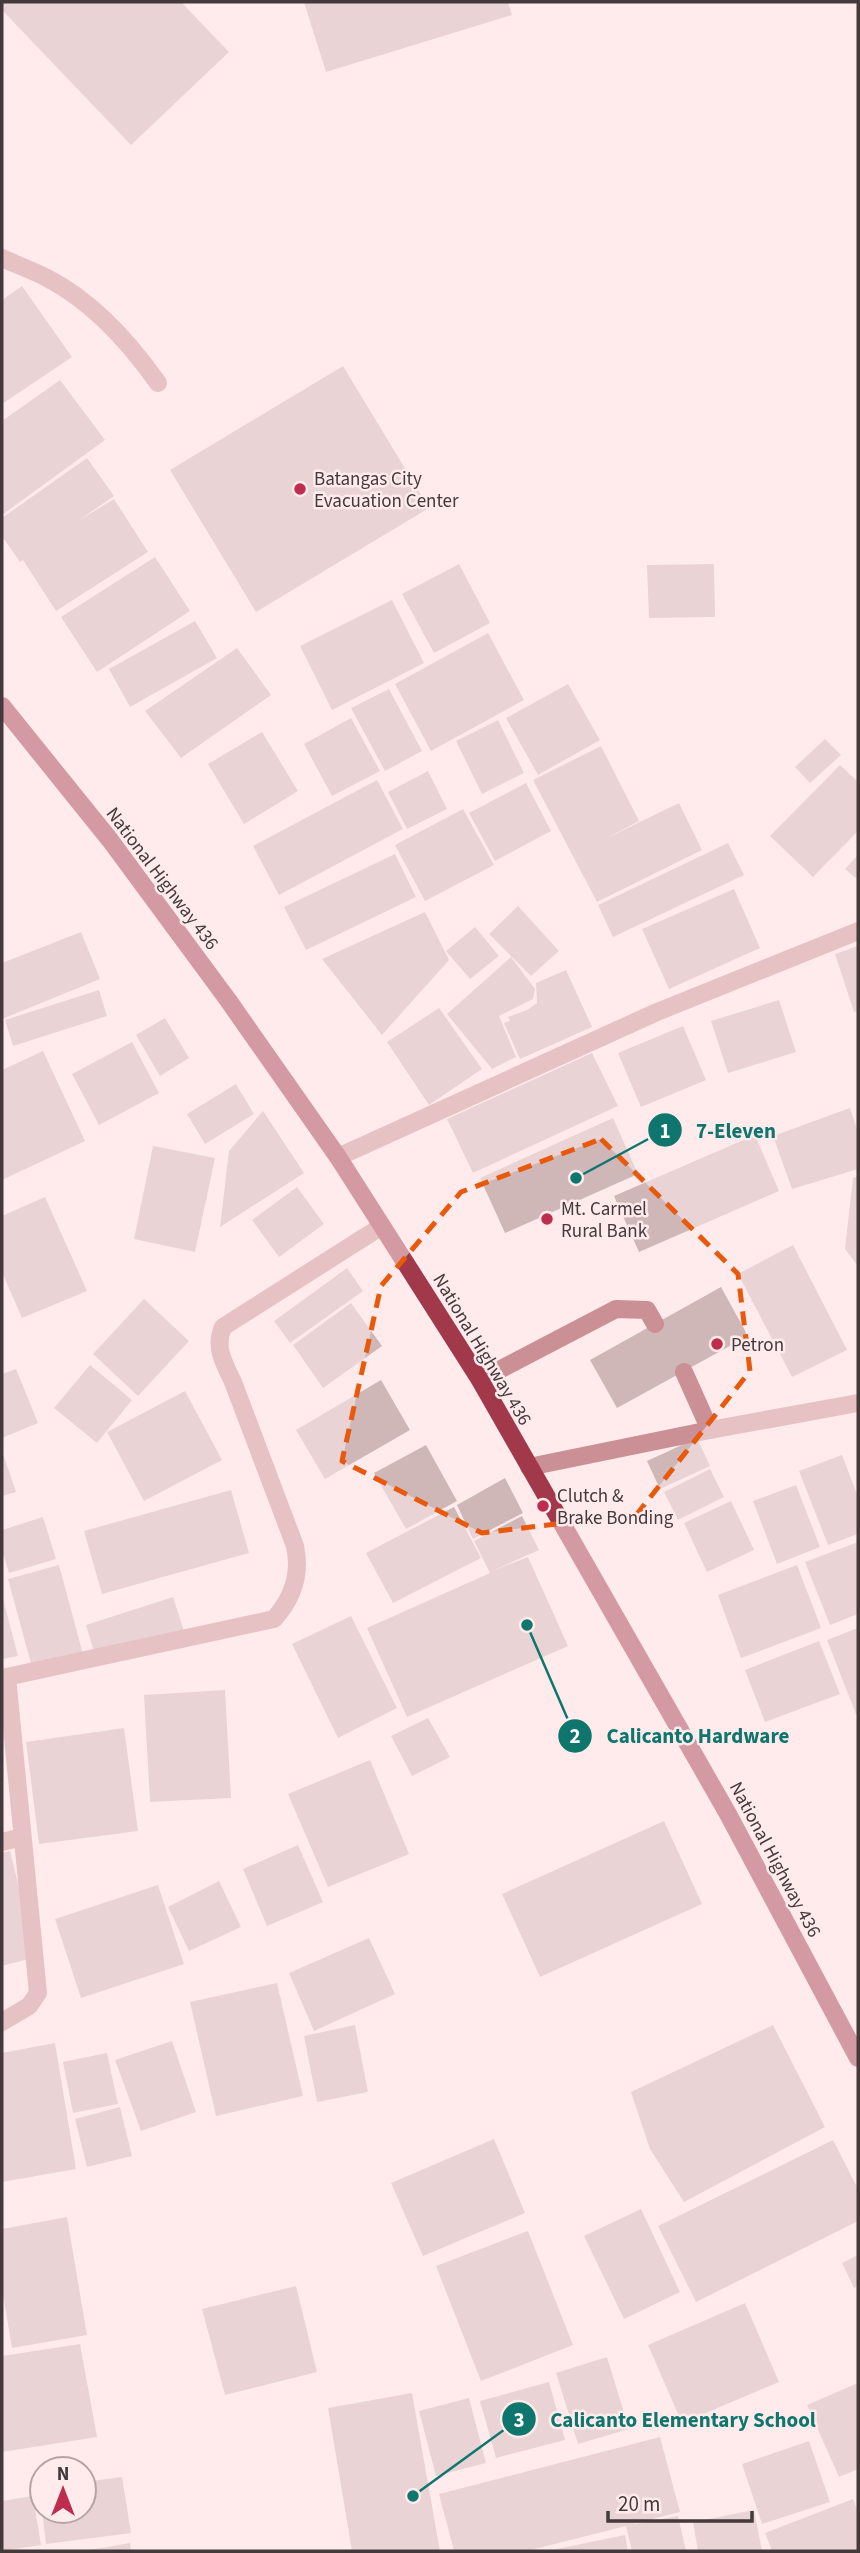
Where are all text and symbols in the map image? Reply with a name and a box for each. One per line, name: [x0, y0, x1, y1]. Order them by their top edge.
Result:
place label: Batangas City Evacuation Center: [314, 466, 459, 515]
marker: Batangas City Evacuation Center: [292, 481, 308, 497]
street label: National Highway 436: [99, 802, 225, 956]
callout: 7-Eleven: [647, 1109, 790, 1151]
text: 1: [659, 1116, 671, 1146]
text: 7-Eleven: [696, 1116, 776, 1146]
place label: Mt. Carmel Rural Bank: [561, 1196, 648, 1245]
marker: Mt. Carmel Rural Bank: [539, 1211, 555, 1227]
street label: National Highway 436: [426, 1269, 538, 1431]
place label: Petron: [731, 1332, 784, 1359]
marker: Petron: [709, 1336, 725, 1352]
place label: Clutch & Brake Bonding: [557, 1483, 674, 1532]
marker: Clutch & Brake Bonding: [535, 1498, 551, 1514]
callout: Calicanto Hardware: [558, 1715, 804, 1757]
text: 2: [569, 1721, 581, 1751]
text: Calicanto Hardware: [607, 1721, 790, 1751]
street label: National Highway 436: [722, 1777, 827, 1942]
callout: Calicanto Elementary School: [501, 2398, 830, 2440]
text: 3: [513, 2405, 525, 2435]
text: Calicanto Elementary School: [550, 2405, 816, 2435]
north arrow: [28, 2455, 98, 2525]
text: N: [57, 2461, 69, 2488]
scale bar: [608, 2480, 752, 2524]
text: 20 m: [618, 2489, 660, 2519]

